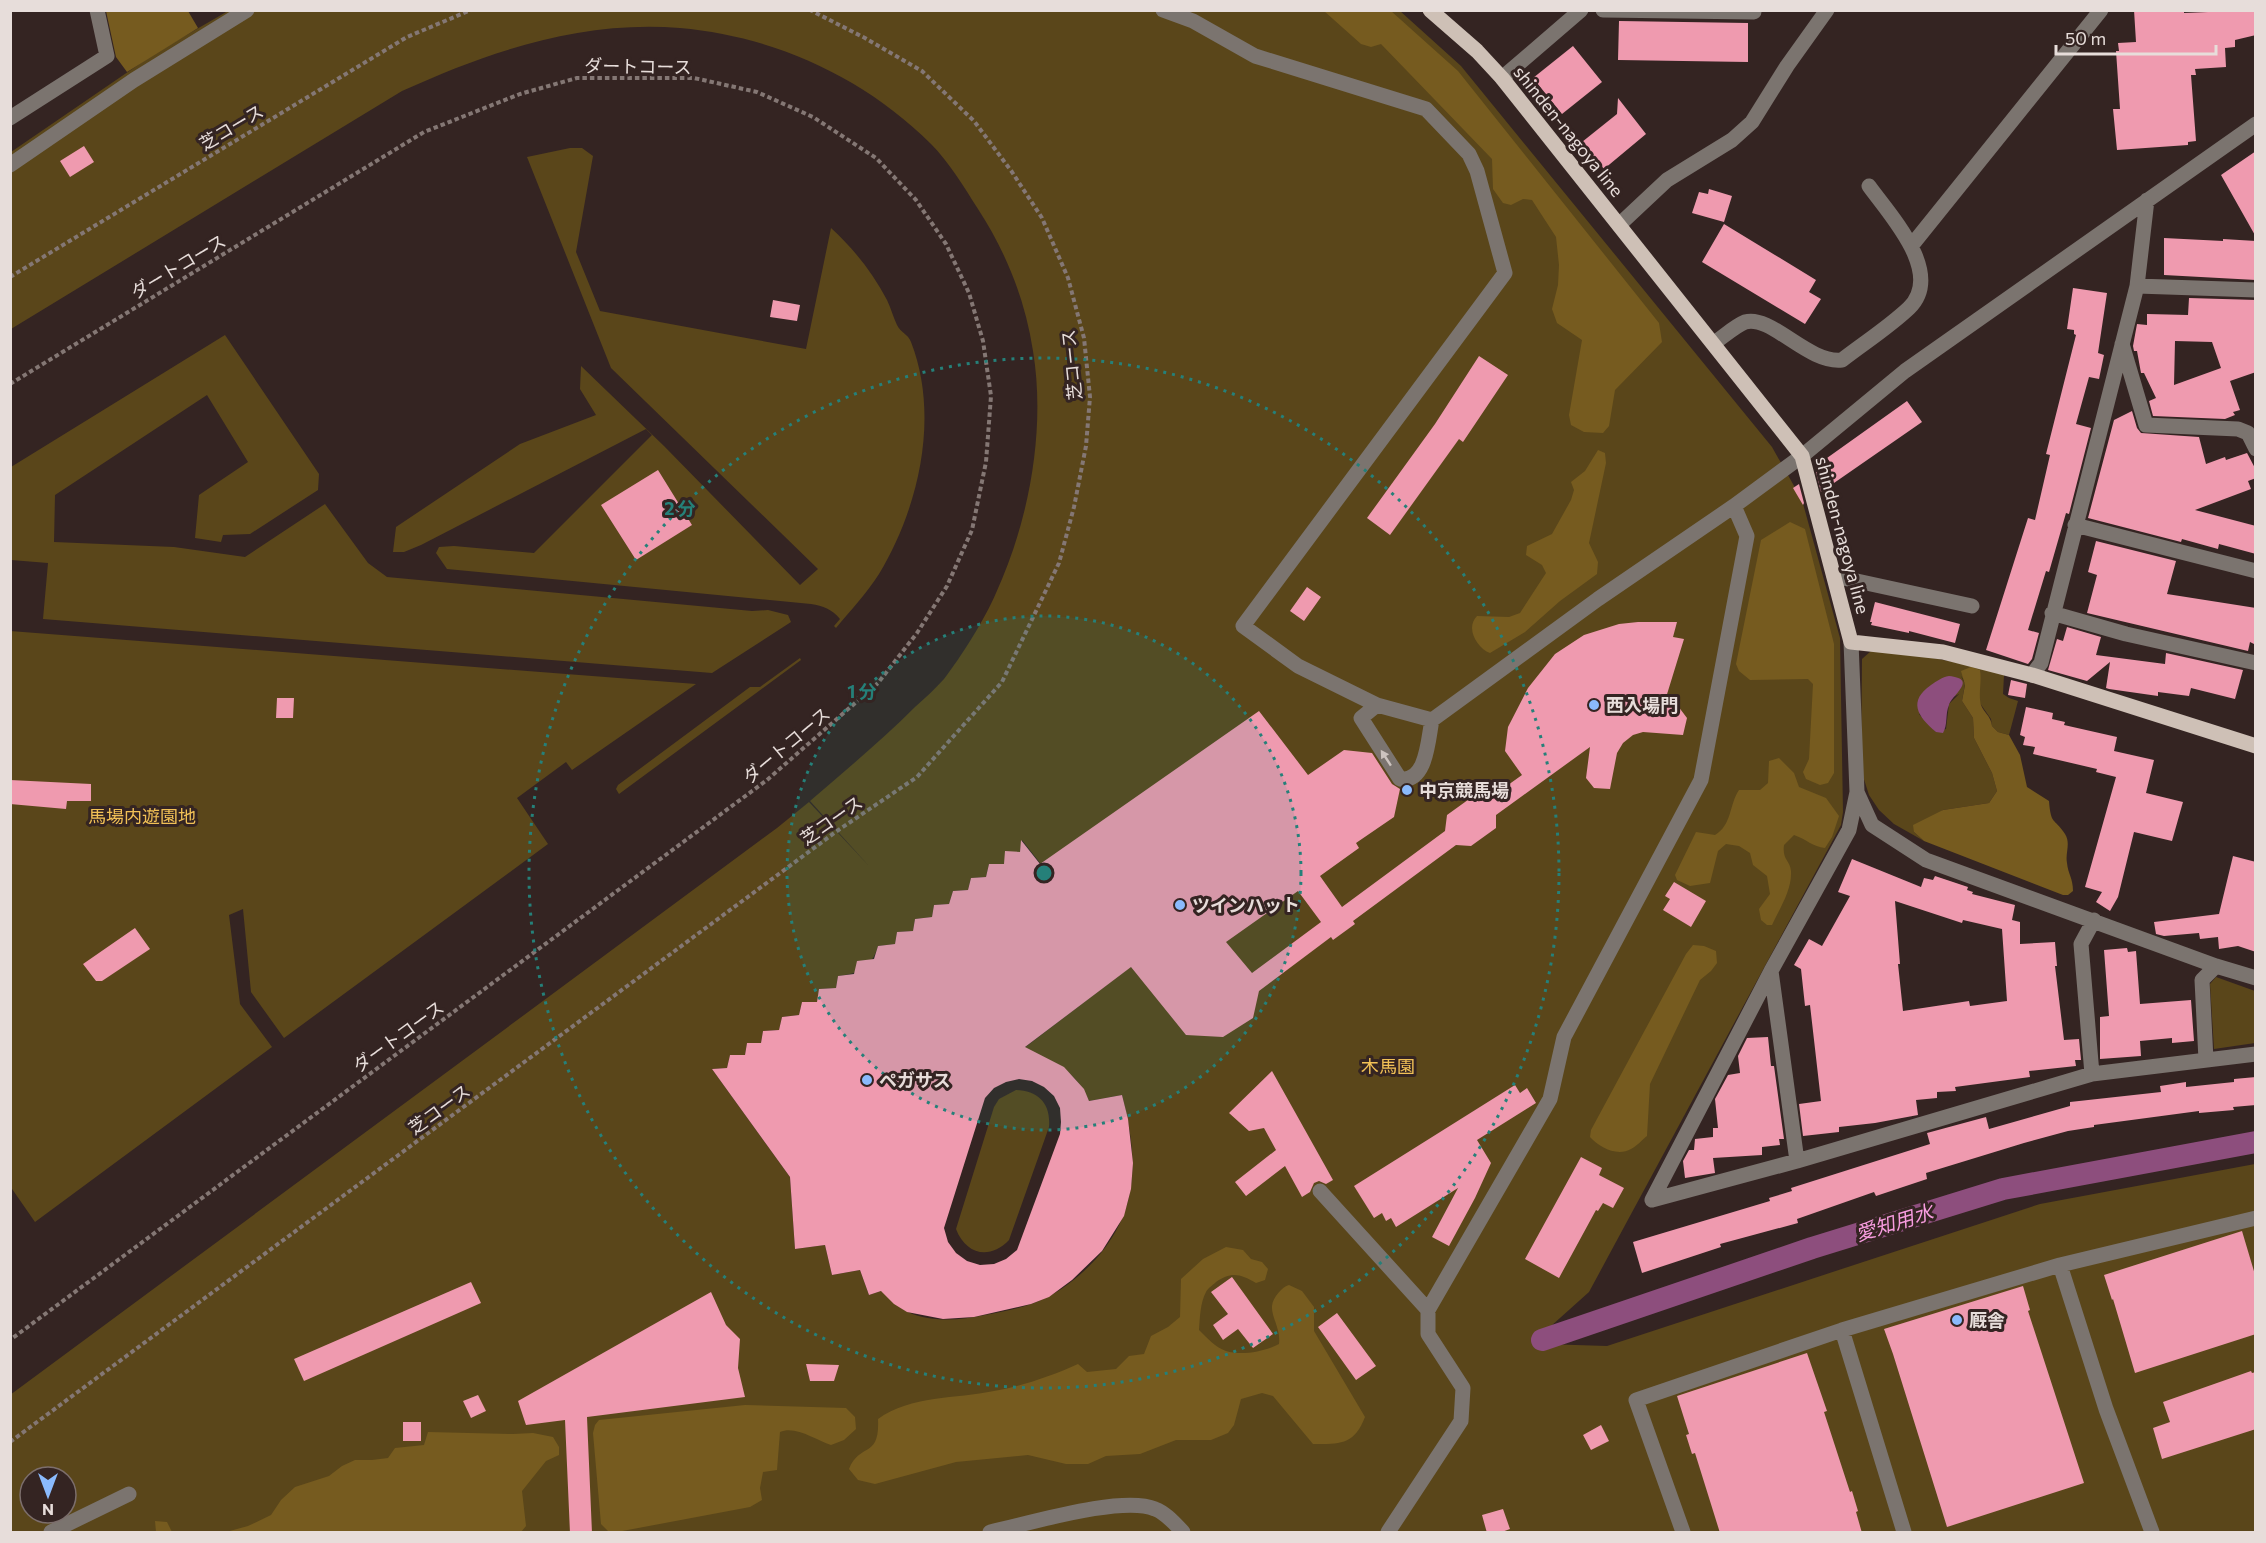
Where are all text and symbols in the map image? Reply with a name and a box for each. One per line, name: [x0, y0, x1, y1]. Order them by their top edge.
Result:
scale bar: [2056, 18, 2216, 56]
text: 50 m: [2065, 27, 2106, 49]
street label: ダートコース: [584, 54, 692, 78]
street label: shinden-nagoya line: [1509, 61, 1629, 201]
street label: 芝コース: [195, 99, 267, 155]
street label: ダートコース: [126, 229, 230, 303]
street label: 芝コース: [1056, 328, 1086, 402]
street label: shinden-nagoya line: [1811, 454, 1875, 616]
text: 2 分: [664, 497, 696, 519]
text: 1 分: [847, 680, 877, 702]
place label: 西入場門: [1606, 694, 1678, 716]
marker: 西入場門: [1587, 698, 1601, 712]
street label: ダートコース: [738, 702, 834, 788]
one-way arrow: [1381, 749, 1392, 766]
place label: 中京競馬場: [1419, 779, 1509, 801]
marker: 中京競馬場: [1400, 783, 1414, 797]
street label: 芝コース: [796, 791, 866, 849]
park label: 馬場内遊園地: [88, 805, 196, 827]
centre of rings: [1034, 863, 1054, 883]
place label: ツインハット: [1192, 894, 1300, 916]
marker: ツインハット: [1173, 898, 1187, 912]
street label: ダートコース: [348, 996, 448, 1076]
park label: 木馬園: [1361, 1055, 1415, 1077]
place label: ペガサス: [879, 1069, 951, 1091]
marker: ペガサス: [860, 1073, 874, 1087]
street label: 芝コース: [404, 1079, 474, 1139]
water label: 愛知用水: [1852, 1198, 1938, 1245]
place label: 厩舎: [1969, 1309, 2005, 1331]
marker: 厩舎: [1950, 1313, 1964, 1327]
north arrow: [18, 1465, 78, 1525]
text: N: [42, 1501, 54, 1520]

